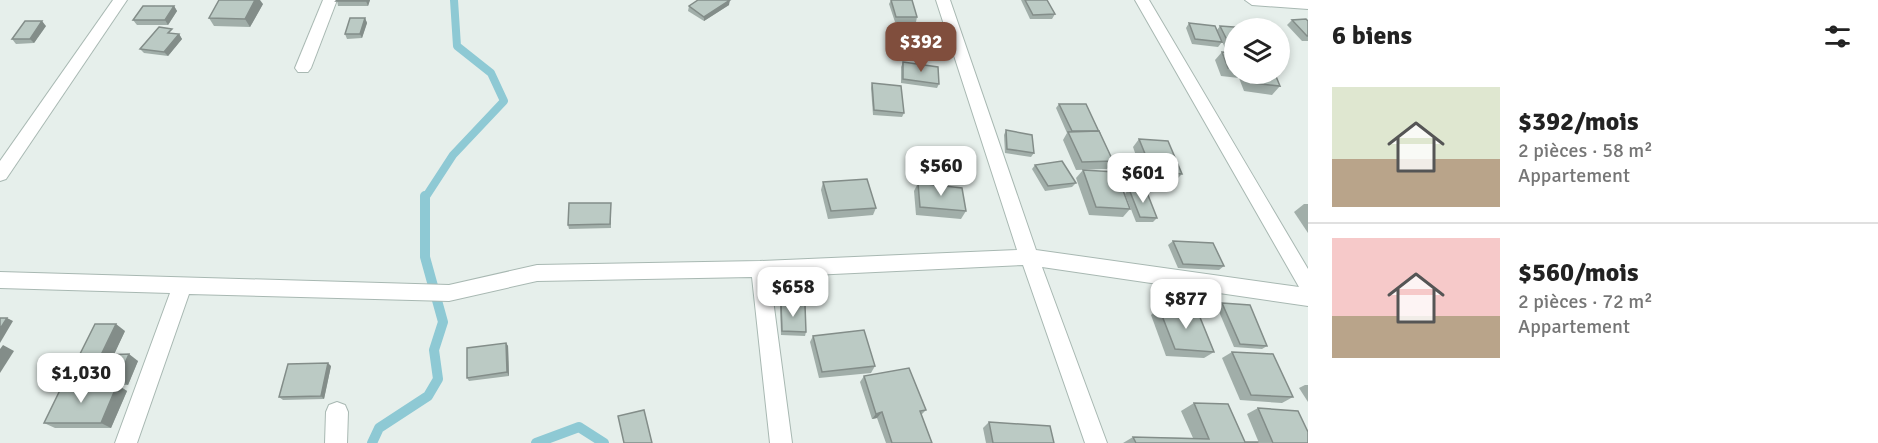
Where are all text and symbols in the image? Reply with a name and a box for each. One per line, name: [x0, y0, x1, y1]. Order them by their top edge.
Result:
map controls: [1224, 18, 1290, 84]
button: layers: [1224, 18, 1290, 84]
text: 6 biens: [1332, 20, 1412, 52]
icon: filters: [1821, 20, 1854, 53]
pin: $392: [885, 22, 957, 73]
text: $392: [899, 29, 943, 54]
text: $392/mois: [1518, 106, 1639, 138]
icon: home: [1380, 111, 1452, 183]
text: 2 pièces · 58 m²: [1518, 138, 1653, 163]
pin: $560: [905, 146, 977, 197]
text: $560: [919, 153, 963, 178]
pin: $601: [1107, 153, 1179, 204]
text: $601: [1121, 160, 1165, 185]
text: Appartement: [1518, 163, 1630, 188]
text: $560/mois: [1518, 257, 1639, 289]
icon: home: [1380, 262, 1452, 334]
pin: $658: [757, 267, 829, 318]
text: $658: [771, 274, 815, 299]
pin: $877: [1150, 279, 1222, 330]
text: $877: [1164, 286, 1208, 311]
text: 2 pièces · 72 m²: [1518, 289, 1653, 314]
text: Appartement: [1518, 314, 1630, 339]
pin: $1,030: [32, 353, 130, 404]
text: $1,030: [51, 360, 111, 385]

